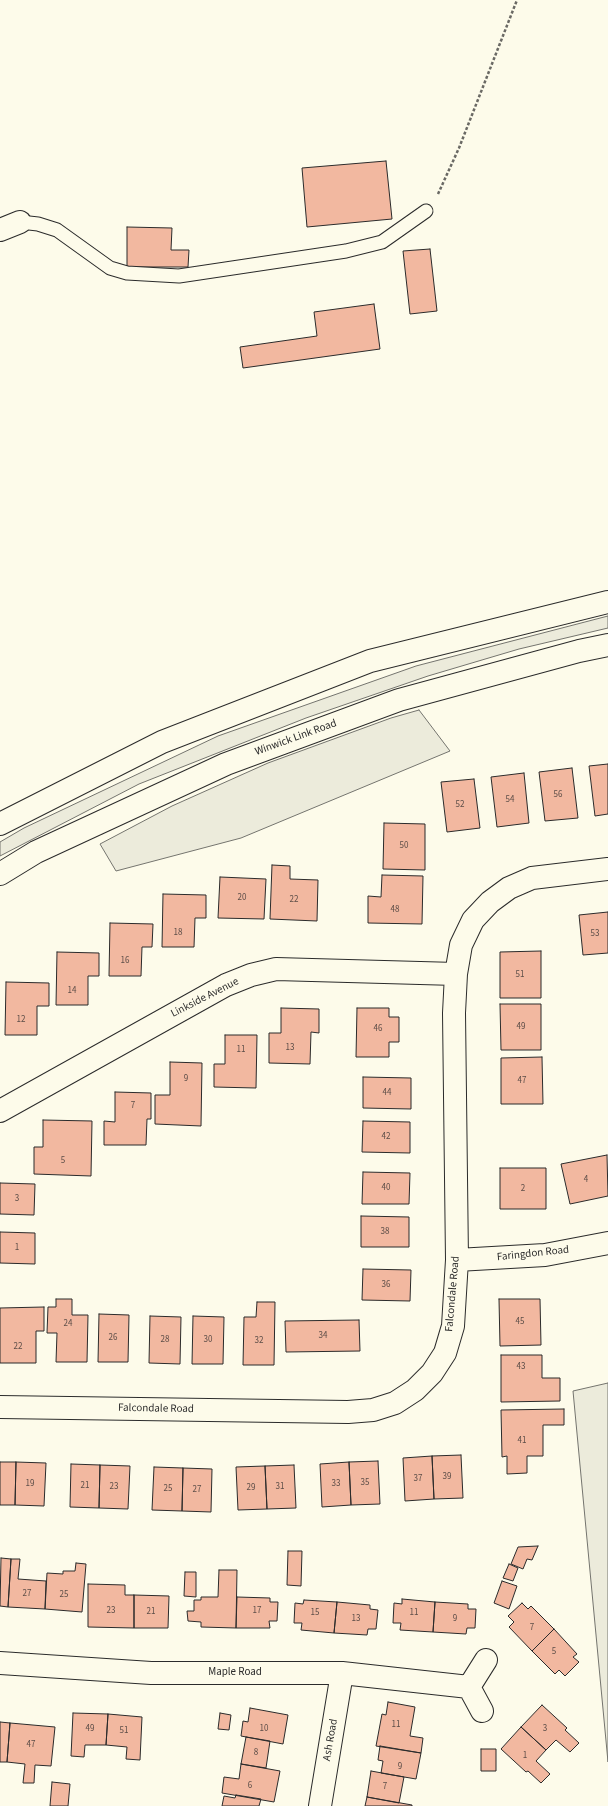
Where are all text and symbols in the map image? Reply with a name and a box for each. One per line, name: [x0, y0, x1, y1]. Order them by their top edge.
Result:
street label: Winwick Link Road: [253, 717, 339, 759]
house number: 56: [554, 790, 562, 800]
house number: 54: [506, 795, 514, 805]
house number: 52: [456, 800, 464, 810]
house number: 50: [400, 841, 408, 851]
house number: 20: [238, 893, 246, 903]
house number: 22: [290, 895, 298, 905]
house number: 48: [391, 905, 399, 915]
house number: 18: [174, 928, 182, 938]
house number: 53: [591, 929, 599, 939]
house number: 16: [121, 956, 129, 966]
house number: 51: [516, 970, 524, 980]
street label: Linkside Avenue: [169, 975, 241, 1021]
house number: 14: [68, 986, 76, 996]
house number: 12: [17, 1015, 25, 1025]
house number: 49: [517, 1022, 525, 1032]
house number: 46: [374, 1024, 382, 1034]
house number: 13: [286, 1043, 294, 1053]
house number: 11: [237, 1045, 245, 1055]
house number: 9: [184, 1074, 188, 1084]
house number: 47: [518, 1076, 526, 1086]
house number: 44: [383, 1088, 391, 1098]
house number: 7: [131, 1101, 135, 1111]
house number: 42: [382, 1132, 390, 1142]
house number: 5: [61, 1156, 65, 1166]
house number: 4: [584, 1175, 588, 1185]
house number: 40: [382, 1183, 390, 1193]
house number: 2: [521, 1184, 525, 1194]
house number: 3: [15, 1194, 19, 1204]
house number: 38: [381, 1227, 389, 1237]
house number: 1: [15, 1243, 19, 1253]
street label: Faringdon Road: [496, 1244, 570, 1264]
street label: Falcondale Road: [443, 1256, 463, 1332]
house number: 36: [382, 1280, 390, 1290]
house number: 45: [516, 1317, 524, 1327]
house number: 24: [64, 1319, 72, 1329]
house number: 34: [319, 1331, 327, 1341]
house number: 26: [109, 1333, 117, 1343]
house number: 28: [161, 1335, 169, 1345]
house number: 30: [204, 1335, 212, 1345]
house number: 32: [255, 1336, 263, 1346]
house number: 22: [14, 1342, 22, 1352]
house number: 43: [517, 1362, 525, 1372]
street label: Falcondale Road: [118, 1402, 194, 1416]
house number: 41: [518, 1436, 526, 1446]
house number: 39: [443, 1472, 451, 1482]
house number: 37: [414, 1474, 422, 1484]
house number: 35: [361, 1478, 369, 1488]
house number: 19: [26, 1479, 34, 1489]
house number: 33: [332, 1479, 340, 1489]
house number: 21: [81, 1481, 89, 1491]
house number: 23: [110, 1482, 118, 1492]
house number: 31: [276, 1482, 284, 1492]
house number: 29: [247, 1483, 255, 1493]
house number: 25: [164, 1484, 172, 1494]
house number: 27: [193, 1485, 201, 1495]
house number: 27: [23, 1589, 31, 1599]
house number: 25: [60, 1590, 68, 1600]
house number: 23: [107, 1606, 115, 1616]
house number: 17: [253, 1606, 261, 1616]
house number: 21: [147, 1607, 155, 1617]
house number: 15: [311, 1608, 319, 1618]
house number: 11: [410, 1608, 418, 1618]
house number: 13: [352, 1614, 360, 1624]
house number: 9: [453, 1614, 457, 1624]
house number: 7: [530, 1623, 534, 1633]
house number: 5: [552, 1647, 556, 1657]
street label: Maple Road: [208, 1666, 262, 1680]
street label: Ash Road: [321, 1718, 341, 1762]
house number: 11: [392, 1720, 400, 1730]
house number: 49: [86, 1724, 94, 1734]
house number: 10: [260, 1724, 268, 1734]
house number: 3: [543, 1724, 547, 1734]
house number: 51: [120, 1726, 128, 1736]
house number: 47: [27, 1740, 35, 1750]
house number: 8: [254, 1748, 258, 1758]
house number: 1: [523, 1751, 527, 1761]
house number: 9: [398, 1762, 402, 1772]
house number: 6: [248, 1781, 252, 1791]
house number: 7: [383, 1782, 387, 1792]

